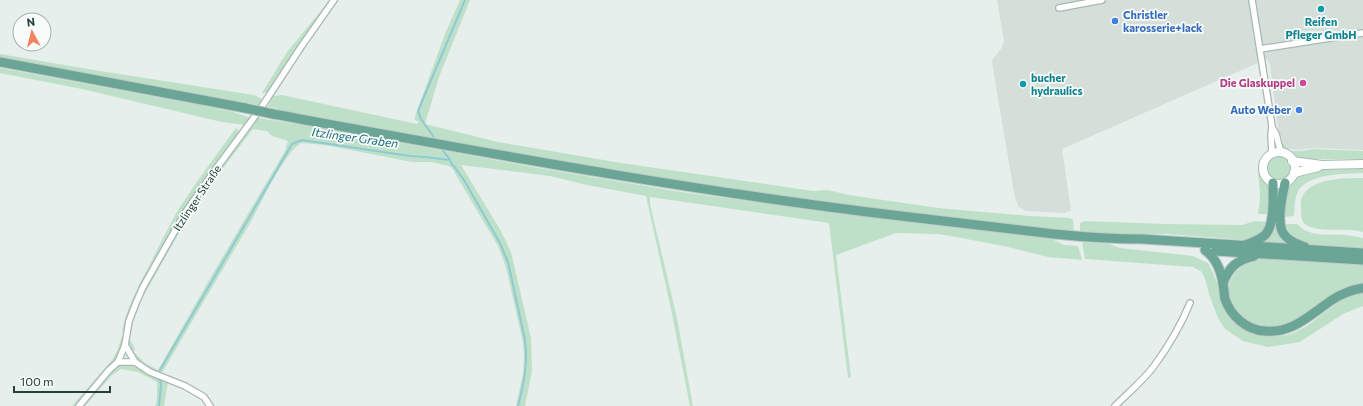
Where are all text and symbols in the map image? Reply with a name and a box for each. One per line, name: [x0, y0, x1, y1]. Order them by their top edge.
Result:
marker: Reifen Pfleger GmbH: [1316, 4, 1326, 14]
place label: Christler karosserie+lack: [1123, 8, 1203, 34]
north arrow: [12, 12, 52, 52]
text: N: [26, 15, 36, 29]
place label: Reifen Pfleger GmbH: [1285, 15, 1357, 41]
marker: Christler karosserie+lack: [1110, 16, 1120, 26]
place label: bucher hydraulics: [1031, 71, 1083, 97]
place label: Die Glaskuppel: [1220, 76, 1295, 89]
marker: Die Glaskuppel: [1298, 78, 1308, 88]
marker: bucher hydraulics: [1018, 79, 1028, 89]
place label: Auto Weber: [1230, 103, 1291, 116]
marker: Auto Weber: [1294, 105, 1304, 115]
water label: Itzlinger Graben: [311, 124, 399, 150]
street label: Itzlinger Straße: [170, 162, 223, 233]
scale bar: [14, 368, 110, 394]
text: 100 m: [20, 374, 54, 388]

